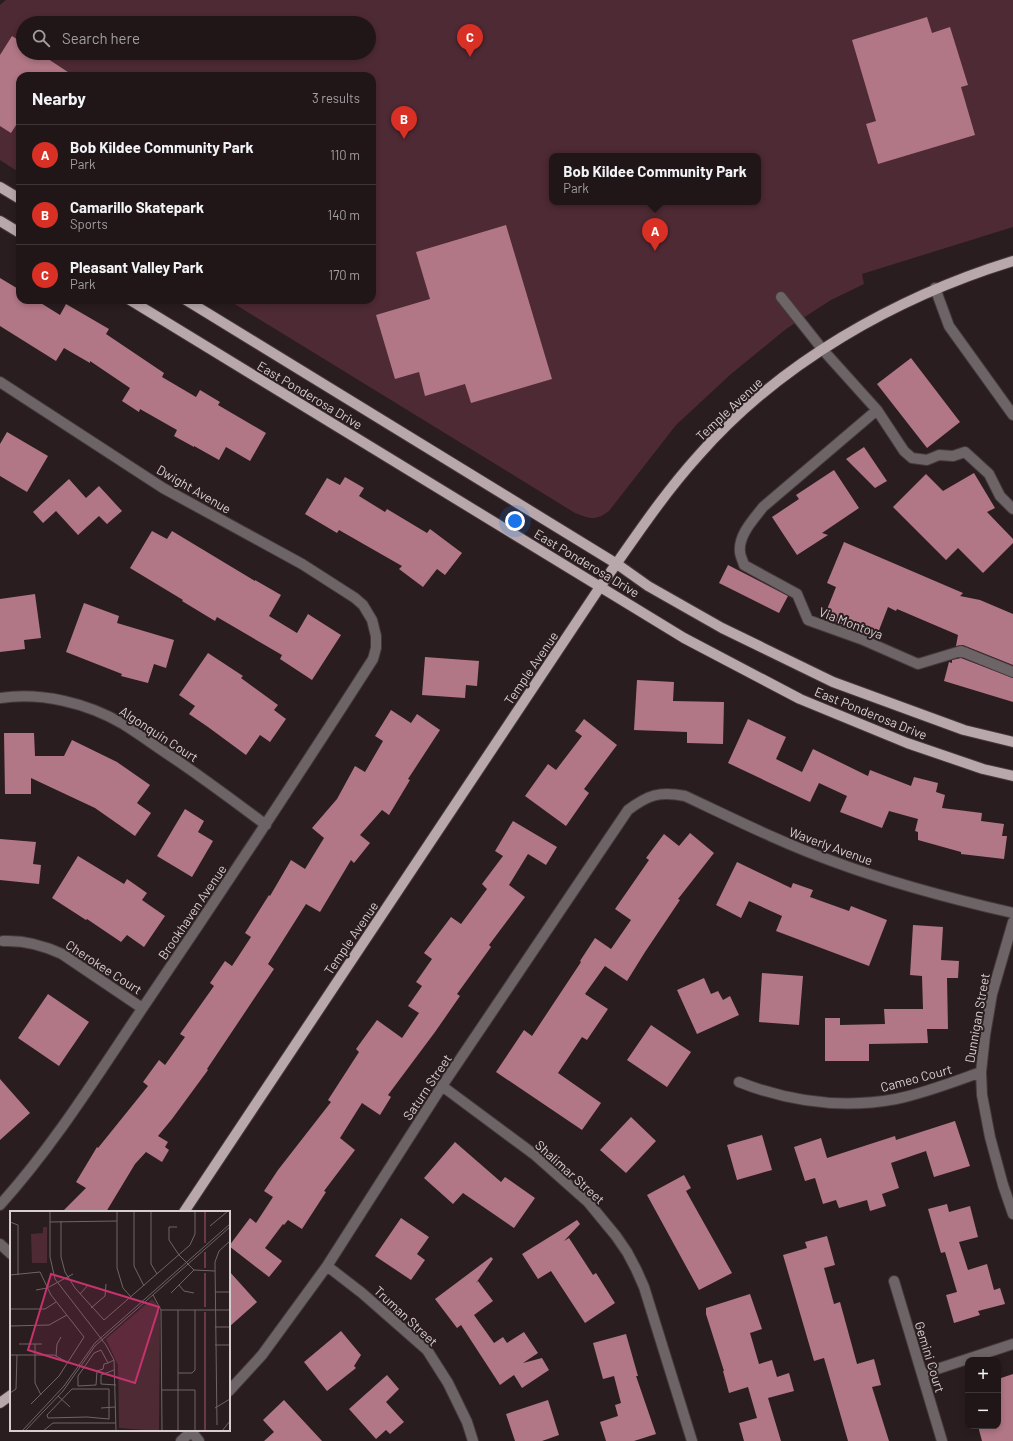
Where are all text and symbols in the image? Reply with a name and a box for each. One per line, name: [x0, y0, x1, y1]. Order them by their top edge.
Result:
search box: [16, 16, 376, 60]
pin: C: [457, 24, 483, 57]
icon: search: [30, 27, 52, 49]
text: Search here: [62, 29, 140, 47]
text: Nearby: [32, 88, 86, 108]
text: 3 results: [312, 90, 360, 106]
pin: B: [391, 106, 417, 139]
text: Bob Kildee Community Park: [70, 138, 253, 156]
text: A: [41, 147, 49, 163]
text: 110 m: [330, 147, 360, 163]
popup: [549, 153, 761, 205]
text: Park: [70, 156, 96, 172]
text: Bob Kildee Community Park: [563, 162, 747, 180]
text: Park: [563, 180, 589, 196]
text: Camarillo Skatepark: [70, 198, 204, 216]
text: B: [41, 207, 49, 223]
text: 140 m: [328, 207, 360, 223]
text: Sports: [70, 216, 108, 232]
pin: A: [642, 218, 668, 251]
text: Pleasant Valley Park: [70, 258, 204, 276]
text: C: [41, 267, 49, 283]
text: 170 m: [329, 267, 360, 283]
text: Park: [70, 276, 96, 292]
street label: East Ponderosa Drive: [255, 357, 366, 433]
street label: Temple Avenue: [692, 374, 766, 444]
street label: Dwight Avenue: [154, 461, 234, 517]
your location: [505, 511, 525, 531]
street label: East Ponderosa Drive: [532, 525, 643, 601]
street label: Via Montoya: [817, 603, 885, 643]
street label: Temple Avenue: [501, 628, 561, 708]
street label: East Ponderosa Drive: [812, 683, 930, 743]
street label: Algonquin Court: [117, 703, 201, 765]
street label: Waverly Avenue: [787, 823, 875, 869]
street label: Brookhaven Avenue: [154, 862, 230, 962]
street label: Temple Avenue: [321, 898, 381, 978]
street label: Cherokee Court: [63, 936, 145, 998]
street label: Dunnigan Street: [961, 972, 993, 1064]
street label: Saturn Street: [399, 1051, 455, 1123]
street label: Cameo Court: [879, 1061, 953, 1095]
street label: Shalimar Street: [532, 1137, 608, 1207]
inset map: [10, 1211, 230, 1431]
street label: Truman Street: [371, 1283, 441, 1349]
street label: Gemini Court: [912, 1320, 948, 1394]
map controls: [965, 1357, 1001, 1429]
button: +: [965, 1357, 1001, 1393]
button: −: [965, 1393, 1001, 1429]

